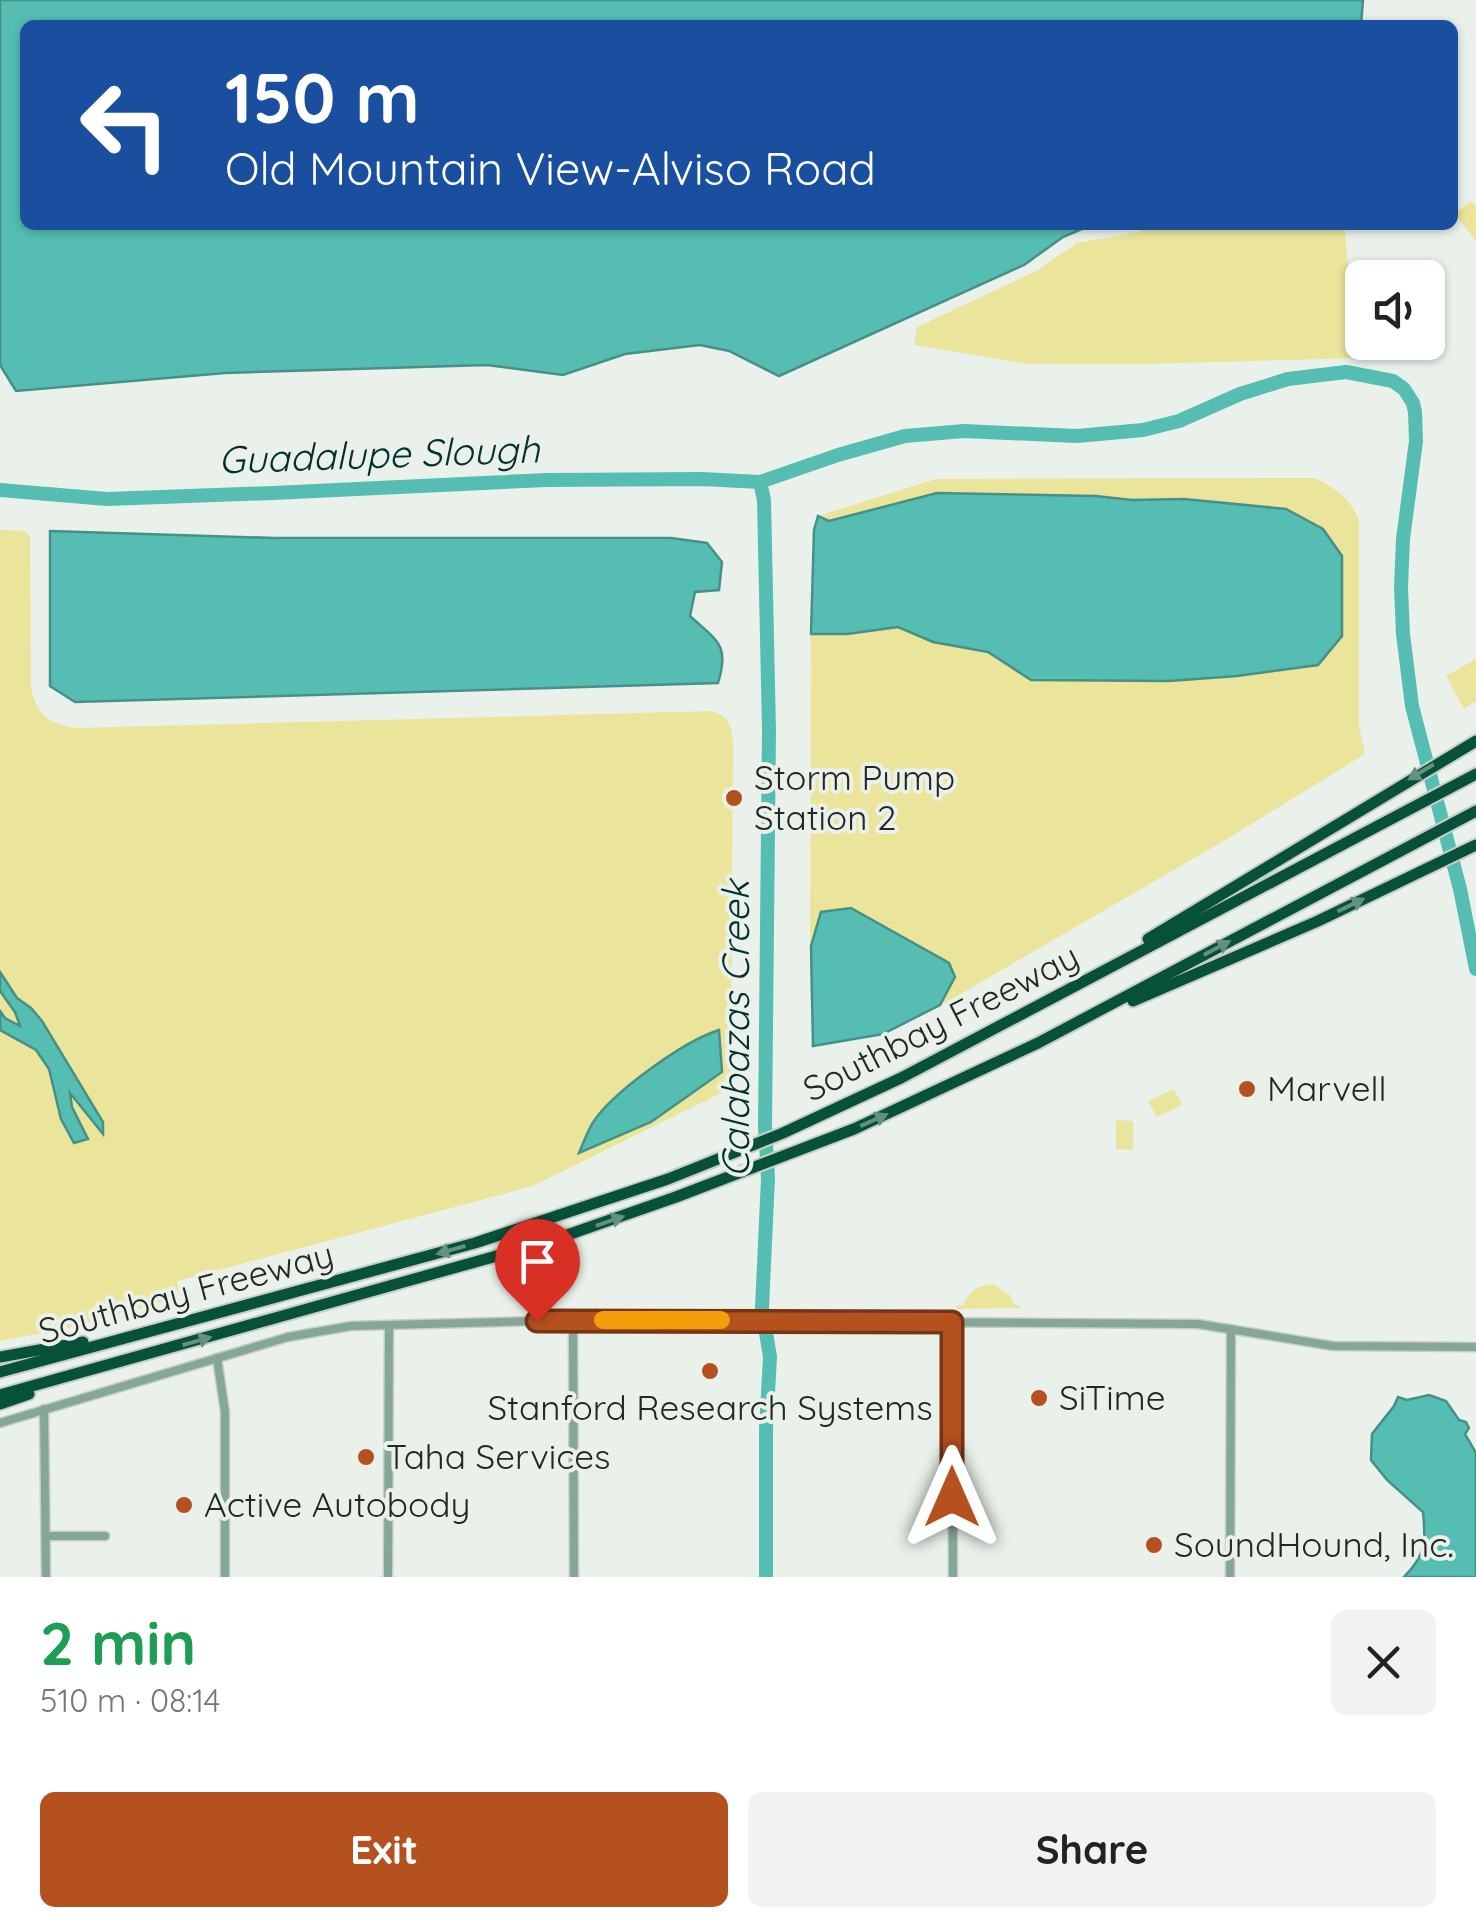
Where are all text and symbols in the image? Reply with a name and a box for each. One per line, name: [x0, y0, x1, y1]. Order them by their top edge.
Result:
text: 150 m: [225, 53, 420, 141]
icon: left: [60, 60, 190, 190]
text: Old Mountain View-Alviso Road: [225, 140, 876, 196]
map controls: [1345, 260, 1445, 360]
button: sound: [1345, 260, 1445, 360]
water label: Guadalupe Slough: [218, 424, 542, 484]
place label: Storm Pump Station 2: [754, 755, 955, 839]
one-way arrow: [1407, 763, 1435, 780]
marker: Storm Pump Station 2: [723, 787, 745, 809]
water label: Calabazas Creek: [711, 877, 759, 1177]
one-way arrow: [1337, 897, 1366, 914]
street label: Southbay Freeway: [795, 934, 1086, 1111]
one-way arrow: [1202, 940, 1231, 957]
place label: Marvell: [1267, 1066, 1387, 1110]
marker: Marvell: [1236, 1078, 1258, 1100]
one-way arrow: [859, 1112, 889, 1128]
one-way arrow: [596, 1212, 626, 1227]
pin: [495, 1219, 580, 1322]
street label: Southbay Freeway: [33, 1231, 338, 1353]
icon: arrive: [510, 1234, 565, 1289]
one-way arrow: [435, 1242, 466, 1258]
one-way arrow: [183, 1333, 213, 1348]
marker: Stanford Research Systems: [699, 1360, 721, 1382]
place label: SiTime: [1059, 1375, 1165, 1419]
place label: Stanford Research Systems: [487, 1385, 933, 1429]
marker: SiTime: [1028, 1387, 1050, 1409]
place label: Taha Services: [386, 1434, 611, 1478]
position arrow: [900, 1445, 1004, 1549]
marker: Taha Services: [355, 1446, 377, 1468]
place label: Active Autobody: [204, 1482, 470, 1526]
marker: Active Autobody: [173, 1494, 195, 1516]
place label: SoundHound, Inc.: [1174, 1522, 1454, 1566]
marker: SoundHound, Inc.: [1143, 1534, 1165, 1556]
text: 2 min: [40, 1605, 196, 1680]
button: close: [1331, 1610, 1436, 1715]
text: 510 m · 08:14: [40, 1680, 220, 1720]
button: Exit: [40, 1792, 728, 1907]
button: Share: [748, 1792, 1436, 1907]

